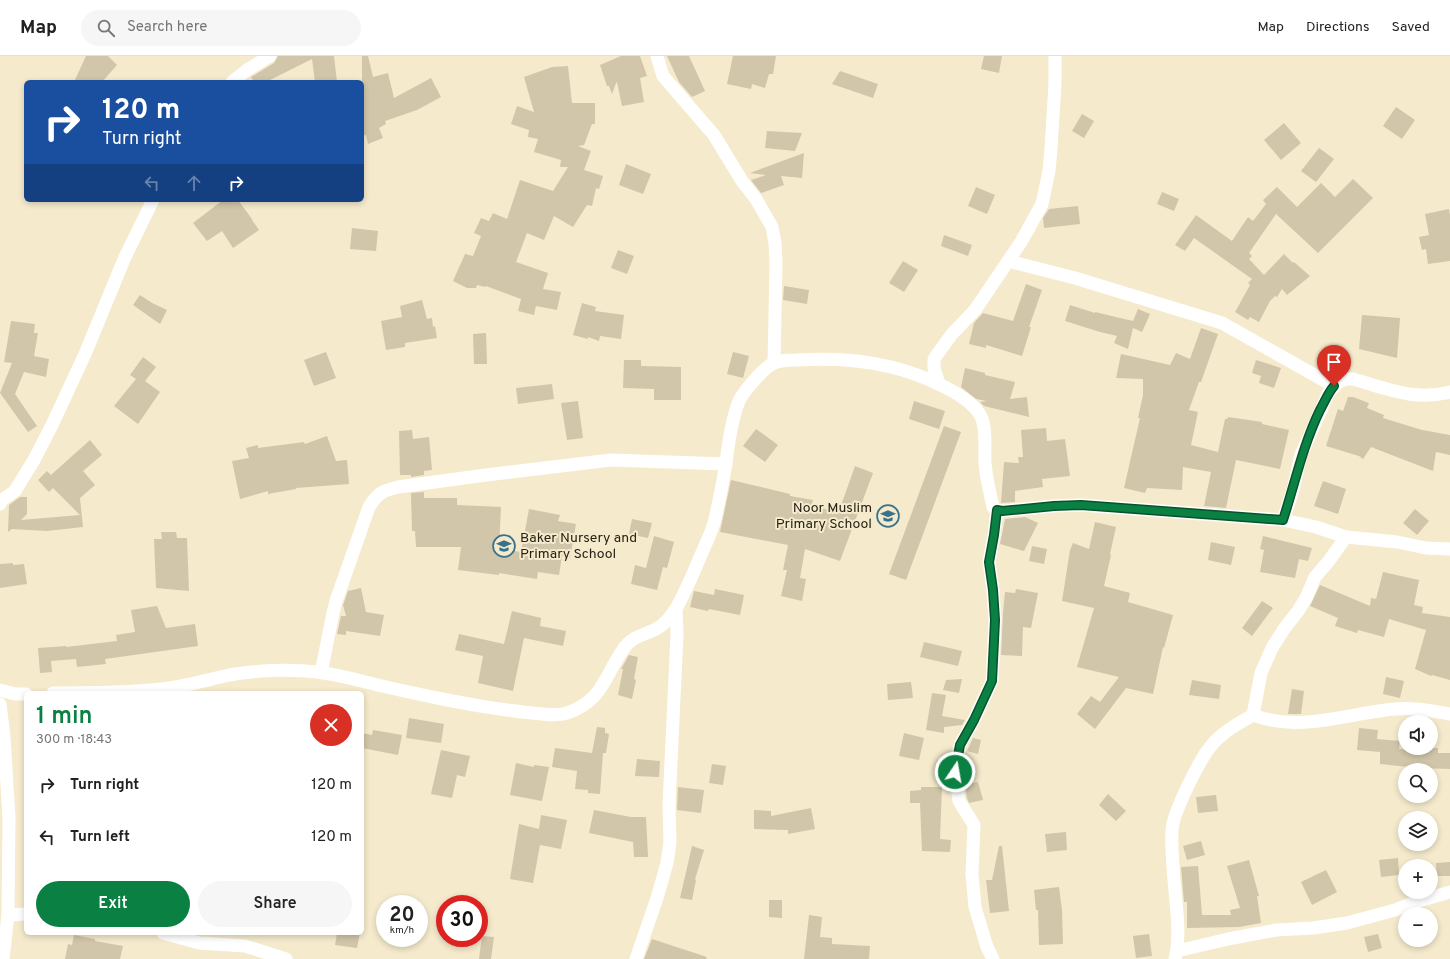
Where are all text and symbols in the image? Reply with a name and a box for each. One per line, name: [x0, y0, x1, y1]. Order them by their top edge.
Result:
search box: [81, 10, 361, 46]
text: Map: [20, 16, 57, 40]
icon: search: [95, 17, 117, 39]
text: Search here: [127, 18, 207, 37]
text: Map: [1258, 19, 1284, 36]
text: Directions: [1306, 19, 1370, 36]
text: Saved: [1392, 19, 1430, 36]
text: 120 m: [102, 93, 180, 129]
icon: right: [36, 96, 88, 148]
text: Turn right: [102, 128, 182, 151]
icon: left: [141, 172, 163, 194]
icon: ahead: [183, 172, 205, 194]
icon: right: [225, 172, 247, 194]
pin: [1317, 345, 1351, 386]
icon: arrive: [1323, 351, 1345, 373]
place label: Noor Muslim Primary School: [776, 500, 872, 533]
school or university icon: Noor Muslim Primary School: [875, 503, 901, 529]
place label: Baker Nursery and Primary School: [520, 530, 637, 563]
school or university icon: Baker Nursery and Primary School: [491, 533, 517, 559]
text: 1 min: [36, 702, 93, 732]
button: close: [310, 704, 352, 746]
map controls: [1398, 715, 1438, 947]
button: sound: [1398, 715, 1438, 755]
text: 300 m · 18:43: [36, 732, 112, 748]
position arrow: [934, 751, 976, 793]
button: search: [1398, 763, 1438, 803]
icon: right: [36, 774, 58, 796]
text: Turn right: [70, 776, 139, 795]
text: 120 m: [311, 776, 352, 795]
button: layers: [1398, 811, 1438, 851]
icon: left: [36, 826, 58, 848]
text: Turn left: [70, 828, 130, 847]
text: 120 m: [311, 828, 352, 847]
button: +: [1398, 859, 1438, 899]
button: Exit: [36, 881, 190, 927]
button: Share: [198, 881, 352, 927]
speed limit sign: 30: [436, 895, 488, 947]
text: 20: [389, 903, 415, 929]
button: −: [1398, 907, 1438, 947]
text: km/h: [390, 924, 414, 937]

